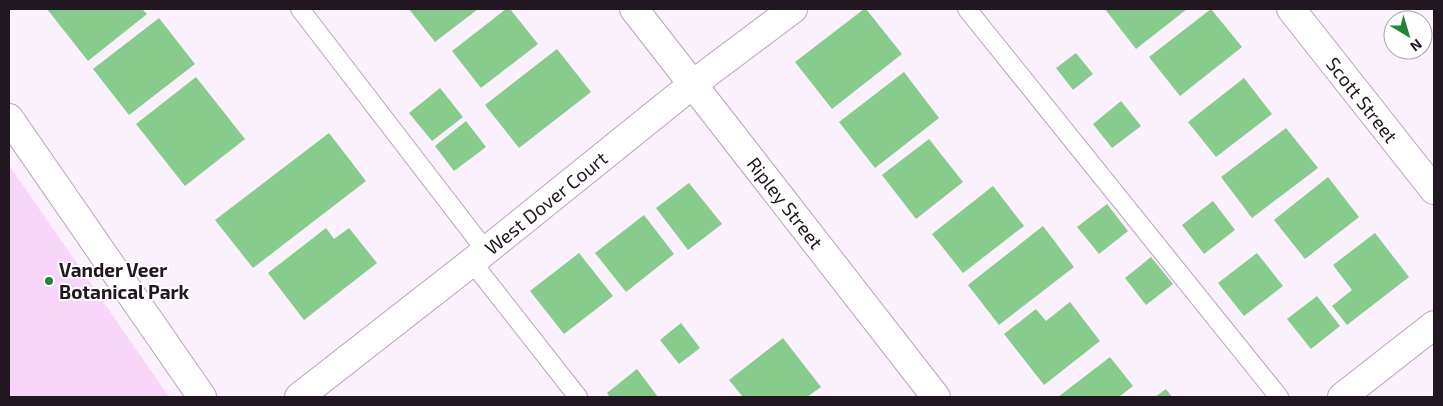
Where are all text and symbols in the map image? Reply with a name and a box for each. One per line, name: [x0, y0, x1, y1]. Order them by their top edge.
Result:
north arrow: [1383, 10, 1433, 60]
text: N: [1407, 36, 1426, 55]
street label: Scott Street: [1322, 52, 1403, 147]
street label: West Dover Court: [480, 146, 612, 259]
street label: Ripley Street: [742, 152, 828, 253]
place label: Vander Veer Botanical Park: [59, 258, 190, 303]
marker: Vander Veer Botanical Park: [43, 275, 55, 287]

